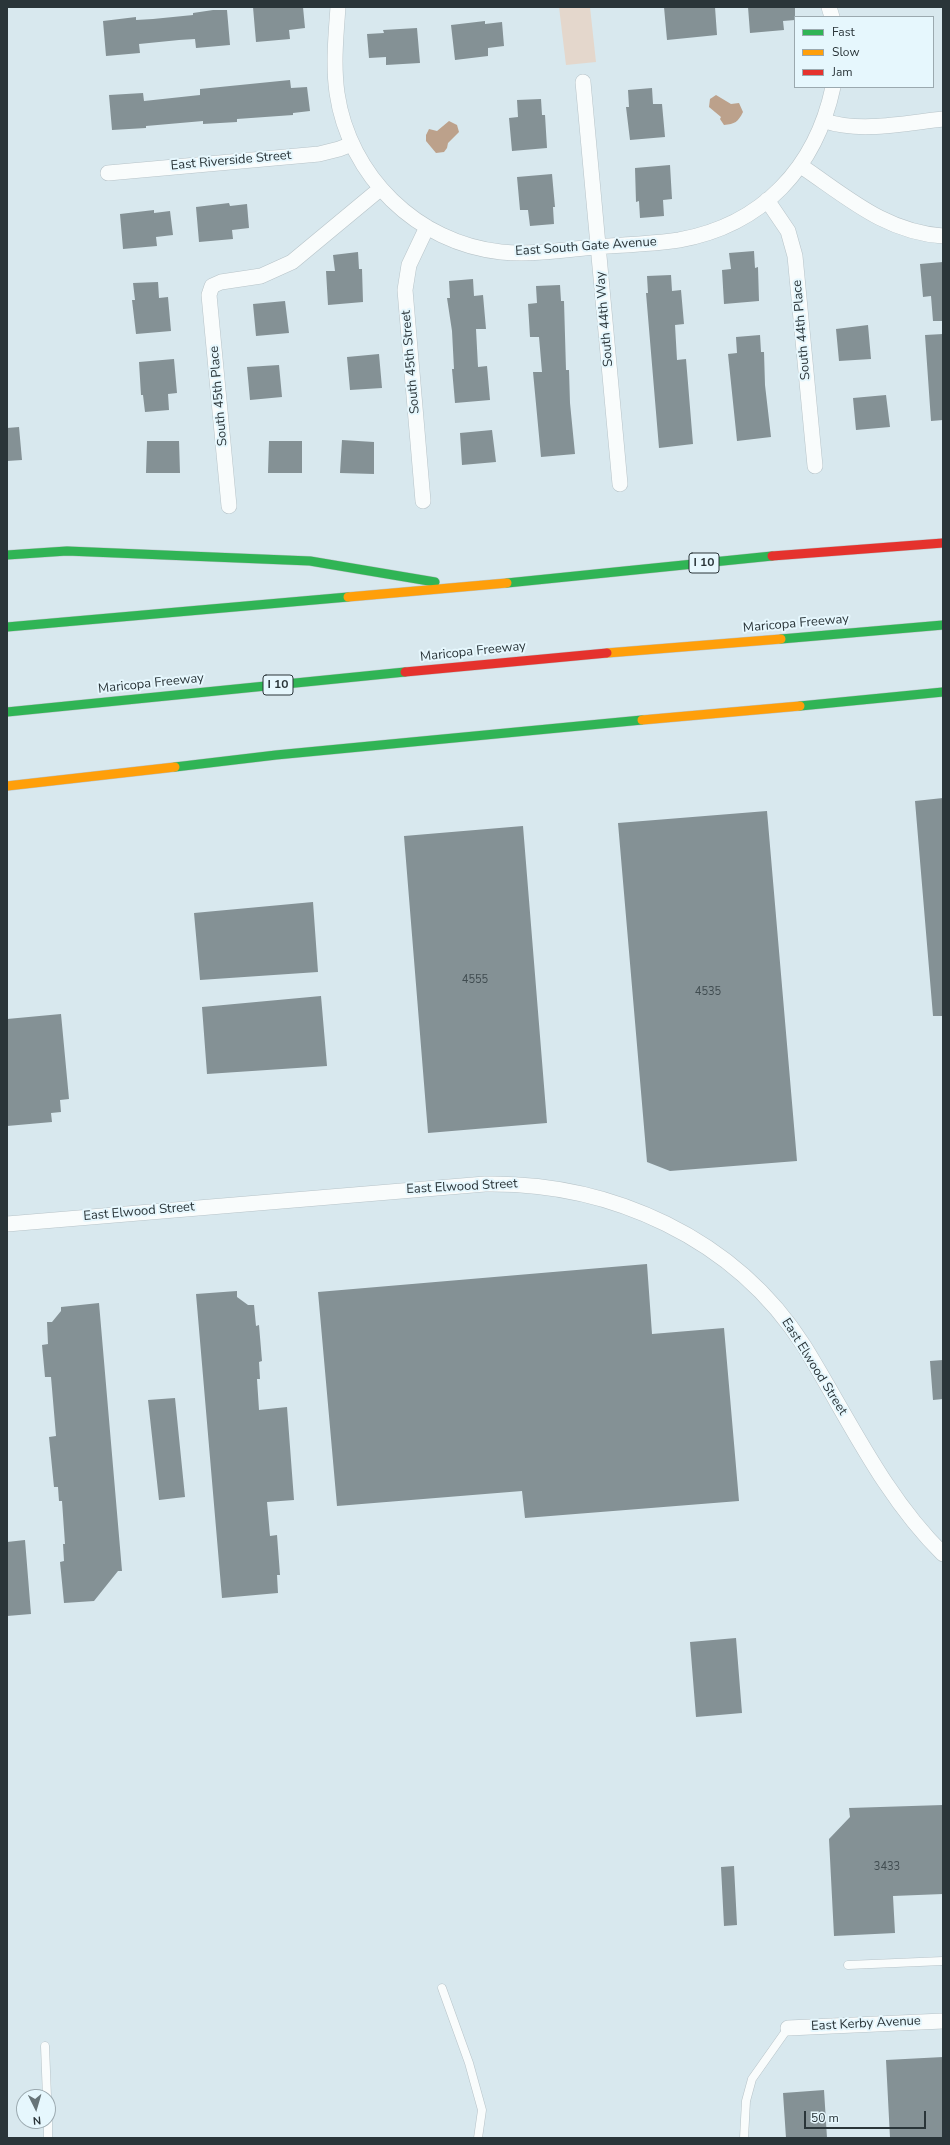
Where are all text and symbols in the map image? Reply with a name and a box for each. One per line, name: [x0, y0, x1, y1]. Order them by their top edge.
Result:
legend: [794, 16, 934, 88]
text: Fast: [832, 24, 855, 40]
text: Slow: [832, 44, 860, 60]
text: Jam: [832, 64, 853, 80]
street label: East Riverside Street: [170, 148, 292, 174]
street label: East South Gate Avenue: [515, 234, 657, 260]
street label: South 44th Way: [593, 271, 617, 367]
street label: South 44th Place: [790, 279, 814, 381]
street label: South 45th Street: [399, 309, 423, 415]
street label: South 45th Place: [207, 345, 231, 447]
road number: I 10: [689, 553, 719, 573]
street label: Maricopa Freeway: [742, 612, 850, 636]
street label: Maricopa Freeway: [419, 639, 527, 665]
street label: Maricopa Freeway: [97, 671, 205, 697]
road number: I 10: [263, 675, 293, 695]
house number: 4555: [462, 973, 488, 987]
house number: 4535: [695, 985, 721, 999]
street label: East Elwood Street: [406, 1176, 518, 1198]
street label: East Elwood Street: [83, 1199, 195, 1225]
street label: East Elwood Street: [778, 1316, 850, 1418]
house number: 3433: [874, 1860, 900, 1874]
street label: East Kerby Avenue: [811, 2013, 921, 2035]
north arrow: [16, 2089, 56, 2129]
scale bar: [806, 2103, 928, 2129]
text: 50 m: [811, 2110, 839, 2126]
text: N: [32, 2113, 42, 2128]

